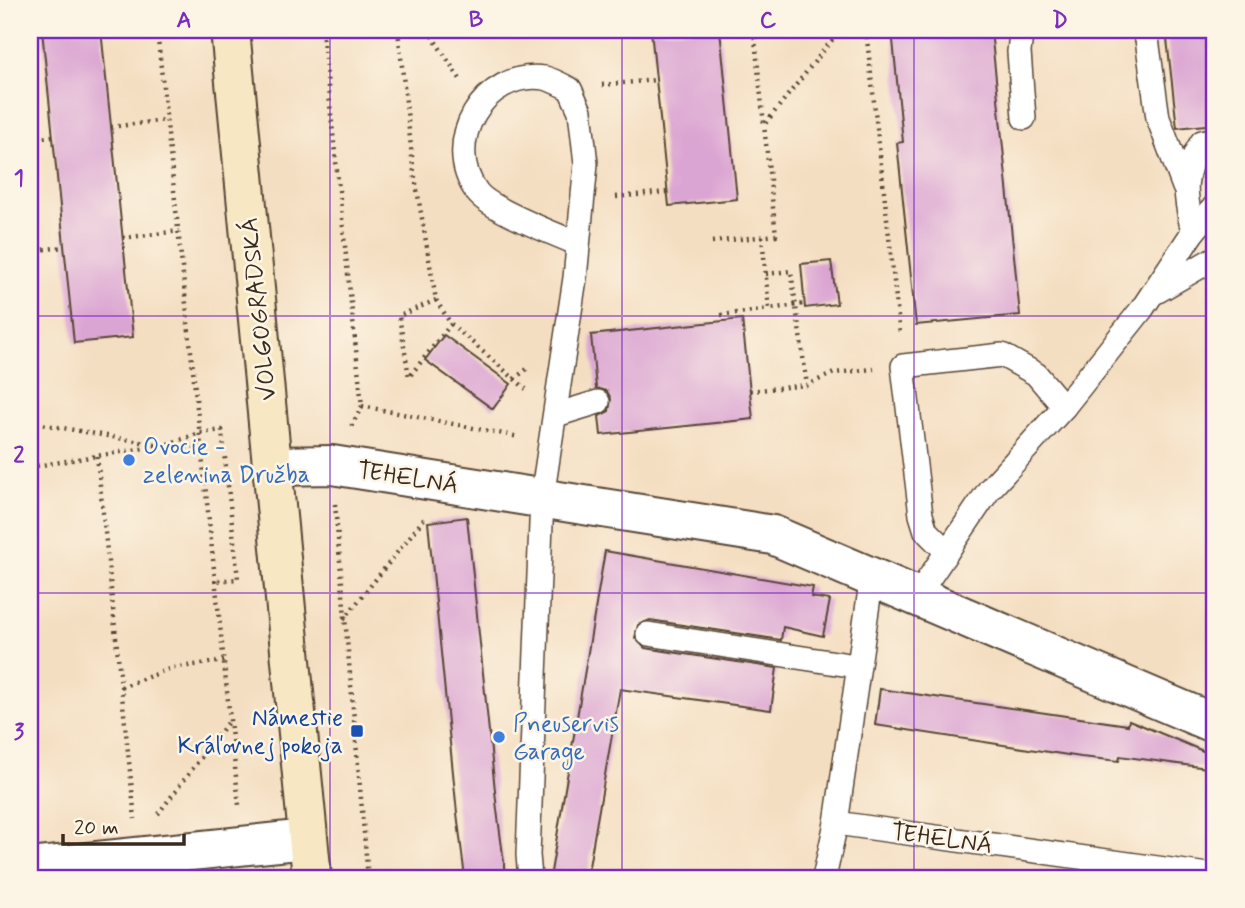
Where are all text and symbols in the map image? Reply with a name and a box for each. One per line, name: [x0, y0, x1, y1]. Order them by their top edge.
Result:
text: A: [176, 6, 192, 36]
text: B: [469, 6, 484, 36]
text: C: [760, 6, 777, 36]
text: D: [1052, 6, 1068, 36]
text: 1: [14, 164, 24, 194]
street label: VOLGOGRADSKÁ: [233, 216, 285, 402]
place label: Ovocie - zelenina Družba: [143, 432, 310, 491]
text: 2: [13, 441, 25, 471]
marker: Ovocie - zelenina Družba: [121, 452, 137, 468]
street label: TEHELNÁ: [355, 454, 461, 502]
place label: Námestie Kráľovnej pokoja: [177, 703, 343, 762]
place label: Pneuservis Garage: [513, 709, 619, 770]
text: 3: [14, 718, 25, 748]
marker: Námestie Kráľovnej pokoja: [349, 723, 365, 739]
marker: Pneuservis Garage: [491, 729, 507, 745]
scale bar: [63, 803, 184, 847]
text: 20 m: [74, 814, 119, 842]
street label: TEHELNÁ: [889, 816, 995, 862]

